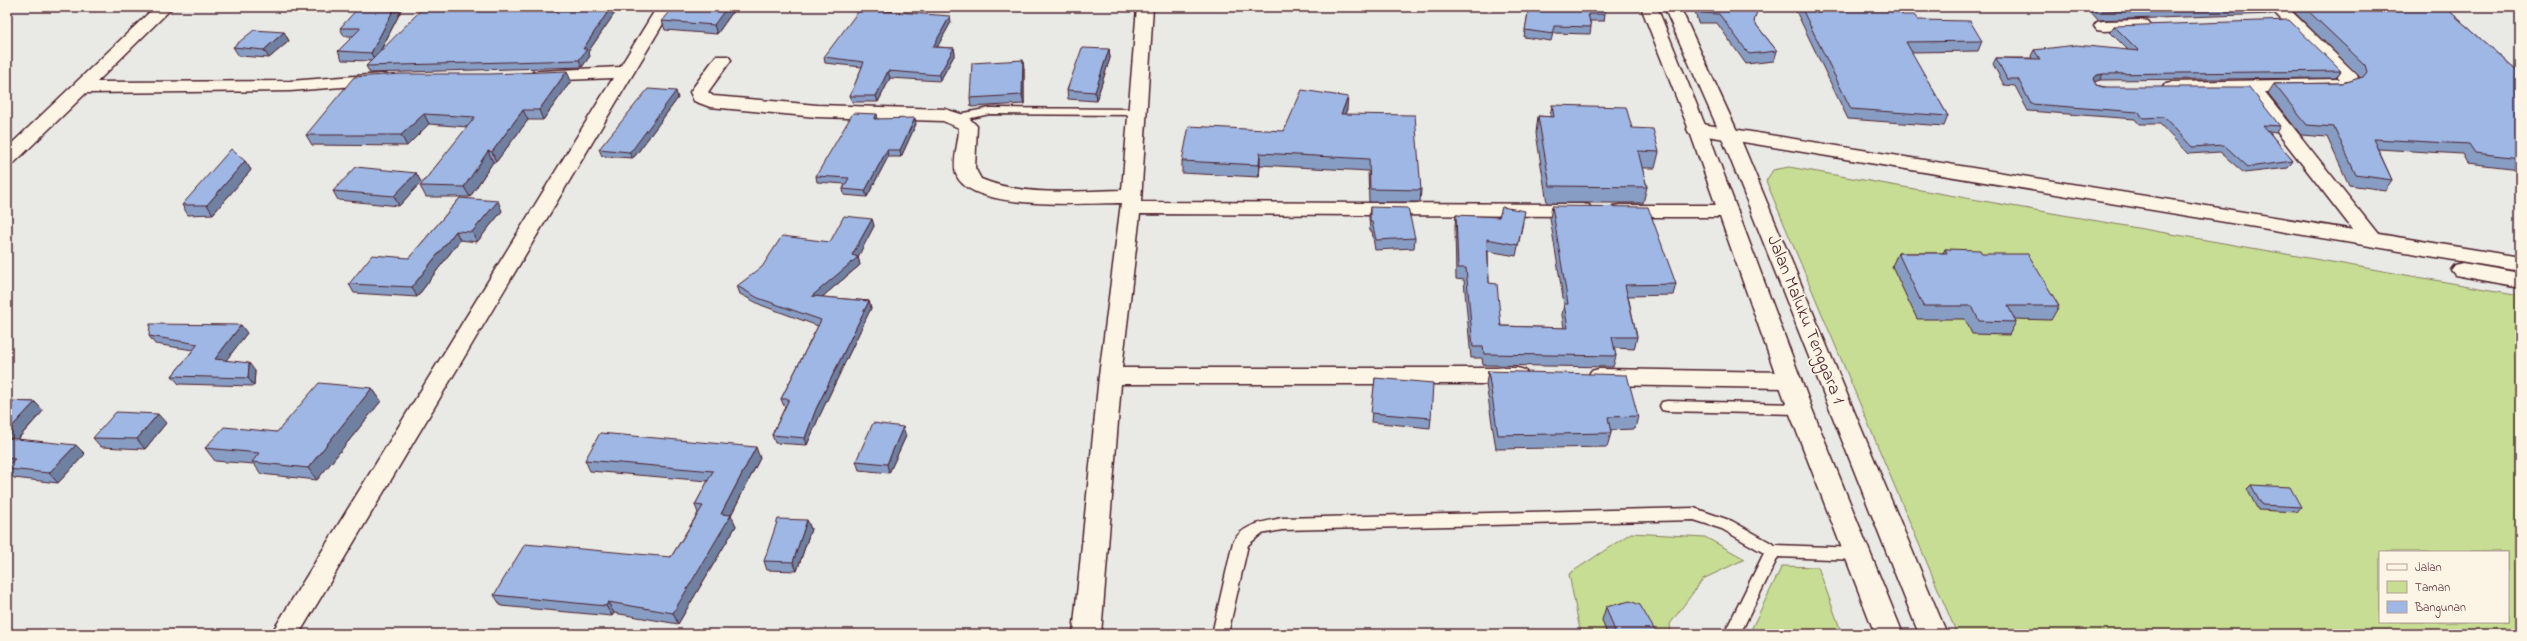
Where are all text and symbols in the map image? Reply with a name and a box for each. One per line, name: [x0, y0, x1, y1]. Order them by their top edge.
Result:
street label: Jalan Maluku Tenggara 1: [1758, 232, 1851, 409]
legend: [2379, 551, 2509, 623]
text: Jalan: [2415, 559, 2442, 577]
text: Taman: [2415, 579, 2450, 597]
text: Bangunan: [2414, 599, 2466, 618]

